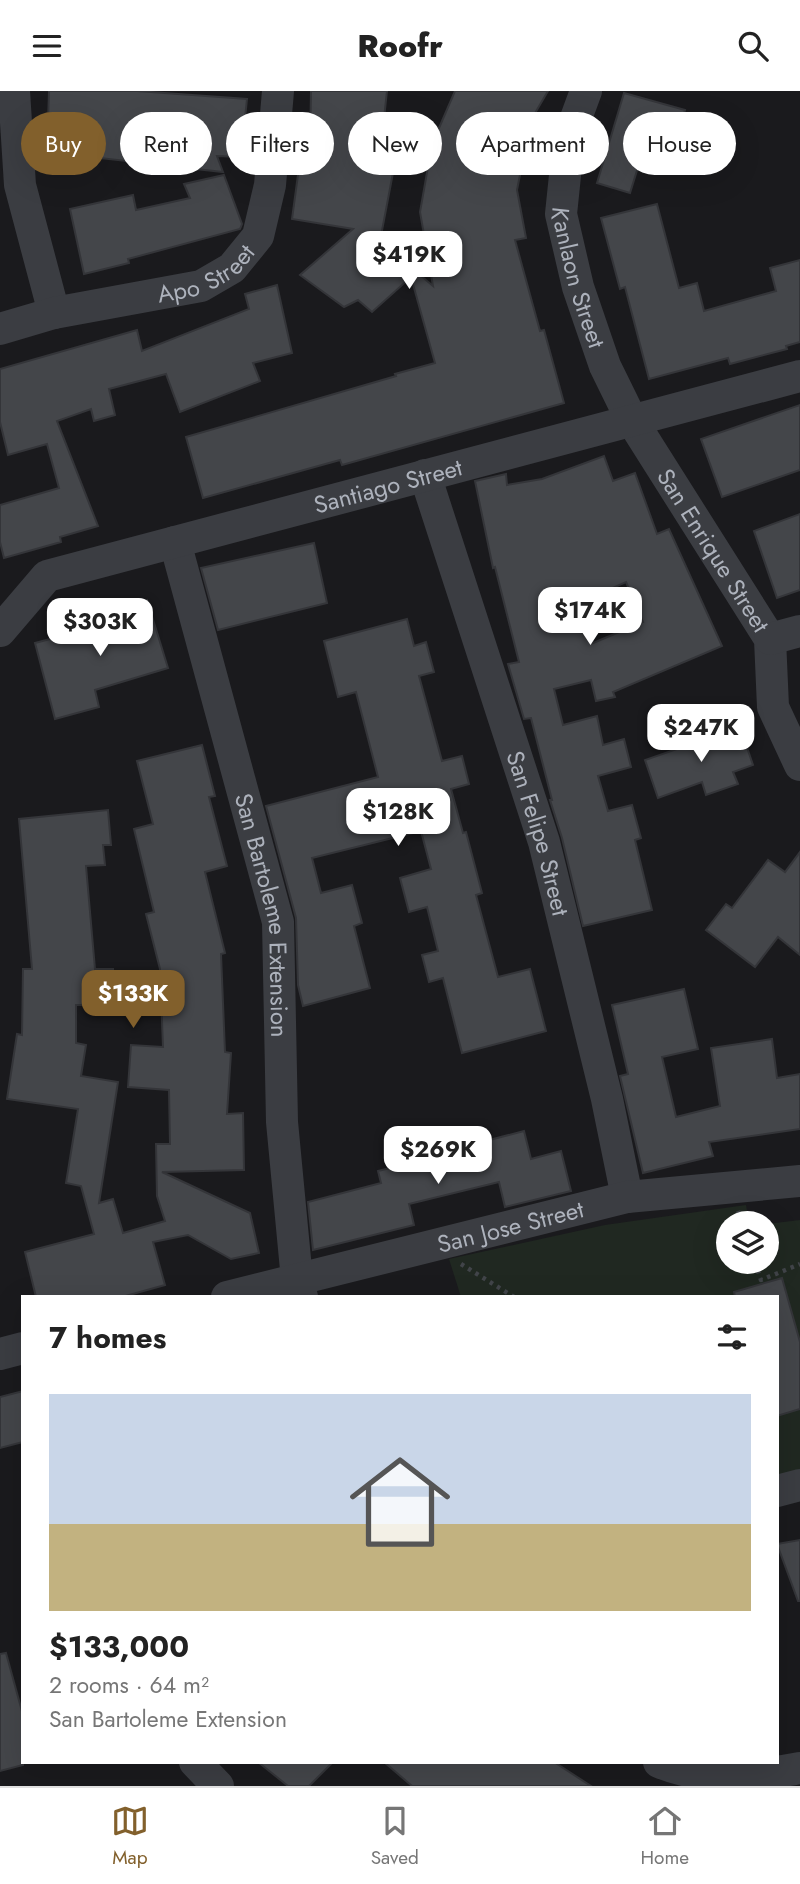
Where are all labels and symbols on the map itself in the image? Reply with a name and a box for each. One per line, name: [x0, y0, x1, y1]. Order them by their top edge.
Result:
street label: Kanlaon Street: [543, 205, 615, 353]
pin: $419K: [360, 231, 458, 291]
street label: Apo Street: [154, 236, 263, 311]
street label: Santiago Street: [310, 449, 466, 522]
street label: San Enrique Street: [649, 461, 779, 639]
pin: $174K: [541, 587, 639, 647]
pin: $303K: [51, 599, 149, 658]
pin: $247K: [652, 705, 750, 764]
street label: San Felipe Street: [498, 746, 579, 920]
street label: San Bartoleme Extension: [226, 789, 298, 1038]
pin: $128K: [349, 789, 447, 848]
pin: $133K: [84, 971, 182, 1030]
pin: $269K: [389, 1127, 487, 1186]
street label: San Jose Street: [433, 1191, 587, 1261]

